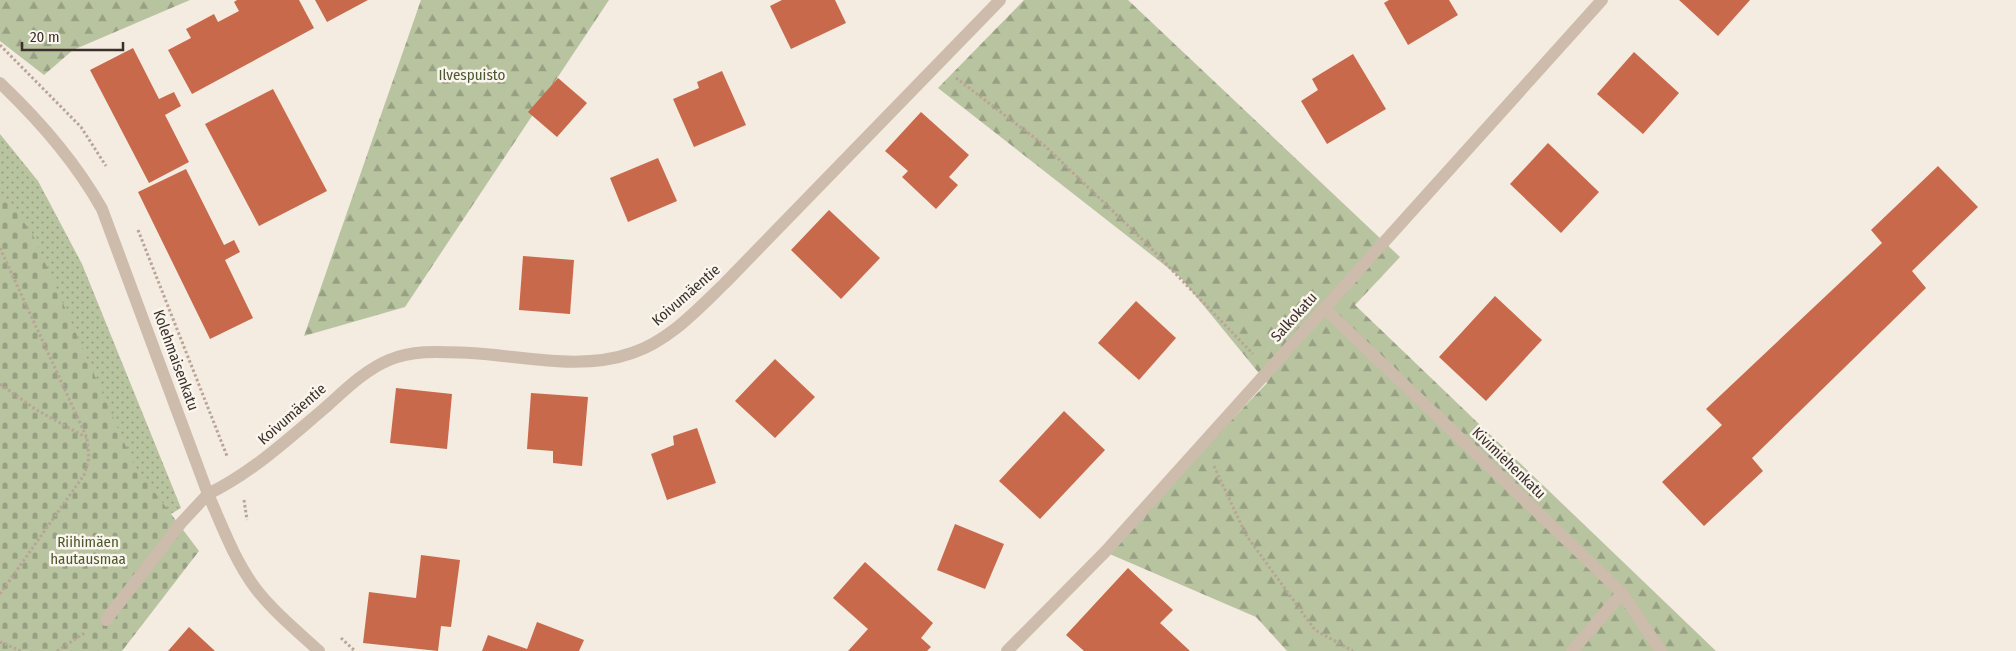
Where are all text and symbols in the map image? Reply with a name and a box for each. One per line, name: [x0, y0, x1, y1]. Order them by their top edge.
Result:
scale bar: [22, 20, 124, 52]
text: 20 m: [30, 28, 60, 46]
park label: Ilvespuisto: [439, 66, 505, 84]
street label: Koivumäentie: [648, 261, 724, 329]
street label: Salkokatu: [1267, 289, 1321, 345]
street label: Kolehmaisenkatu: [149, 307, 203, 413]
street label: Koivumäentie: [254, 380, 330, 448]
street label: Kivimiehenkatu: [1469, 424, 1549, 502]
park label: Riihimäen hautausmaa: [50, 533, 126, 568]

